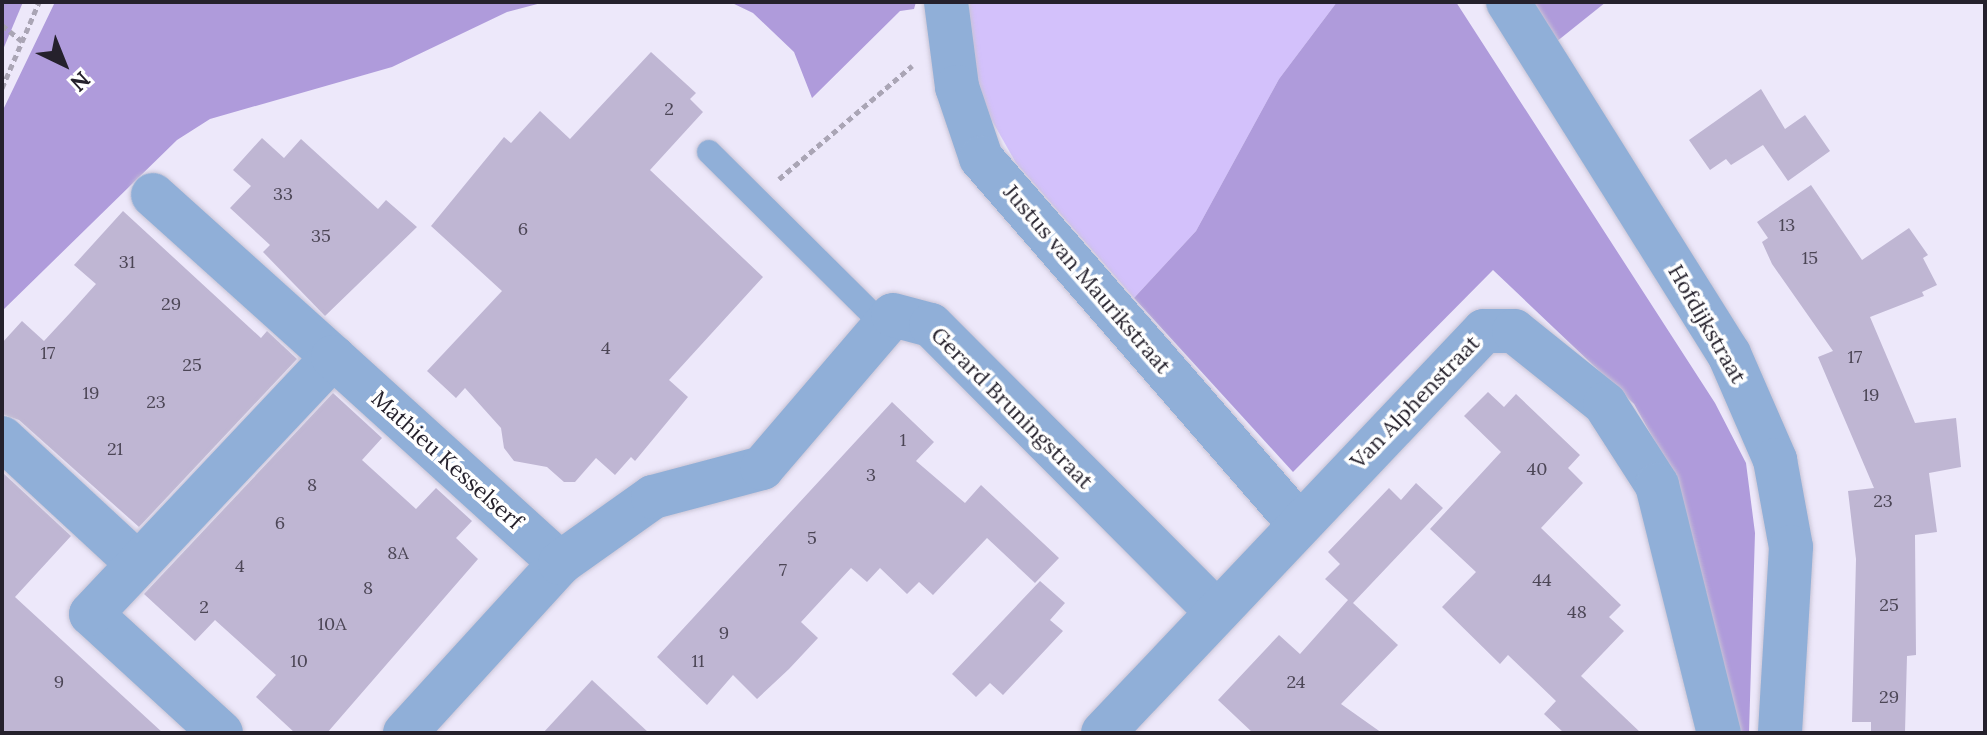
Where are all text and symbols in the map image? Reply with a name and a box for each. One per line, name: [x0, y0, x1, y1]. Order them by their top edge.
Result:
north arrow: [24, 24, 104, 104]
text: N: [65, 66, 96, 98]
house number: 2: [664, 98, 674, 120]
street label: Justus van Maurikstraat: [998, 179, 1176, 379]
house number: 33: [273, 183, 293, 205]
house number: 13: [1779, 214, 1795, 236]
house number: 6: [518, 218, 528, 240]
house number: 35: [311, 225, 331, 247]
house number: 15: [1802, 247, 1818, 269]
house number: 31: [119, 251, 135, 273]
street label: Hofdijkstraat: [1662, 260, 1752, 388]
house number: 29: [161, 293, 181, 315]
street label: Gerard Bruningstraat: [926, 322, 1098, 494]
street label: Van Alphenstraat: [1345, 330, 1485, 474]
house number: 4: [601, 337, 611, 359]
house number: 17: [41, 342, 55, 364]
house number: 17: [1848, 346, 1862, 368]
house number: 25: [182, 354, 202, 376]
house number: 19: [83, 382, 99, 404]
house number: 19: [1863, 384, 1879, 406]
street label: Mathieu Kesselserf: [366, 385, 528, 535]
house number: 23: [146, 391, 166, 413]
house number: 1: [900, 429, 906, 451]
house number: 21: [107, 438, 123, 460]
house number: 40: [1527, 458, 1547, 480]
house number: 3: [866, 464, 876, 486]
house number: 8: [307, 474, 317, 496]
house number: 23: [1873, 490, 1893, 512]
house number: 6: [275, 512, 285, 534]
house number: 5: [807, 527, 817, 549]
house number: 8A: [387, 542, 409, 564]
house number: 4: [235, 555, 245, 577]
house number: 7: [779, 559, 787, 581]
house number: 44: [1532, 569, 1552, 591]
house number: 8: [363, 577, 373, 599]
house number: 25: [1879, 594, 1899, 616]
house number: 2: [199, 596, 209, 618]
house number: 48: [1567, 601, 1587, 623]
house number: 10A: [318, 613, 346, 635]
house number: 9: [719, 622, 729, 644]
house number: 10: [290, 650, 308, 672]
house number: 11: [691, 650, 705, 672]
house number: 9: [54, 671, 64, 693]
house number: 24: [1286, 671, 1306, 693]
house number: 29: [1879, 686, 1899, 708]

